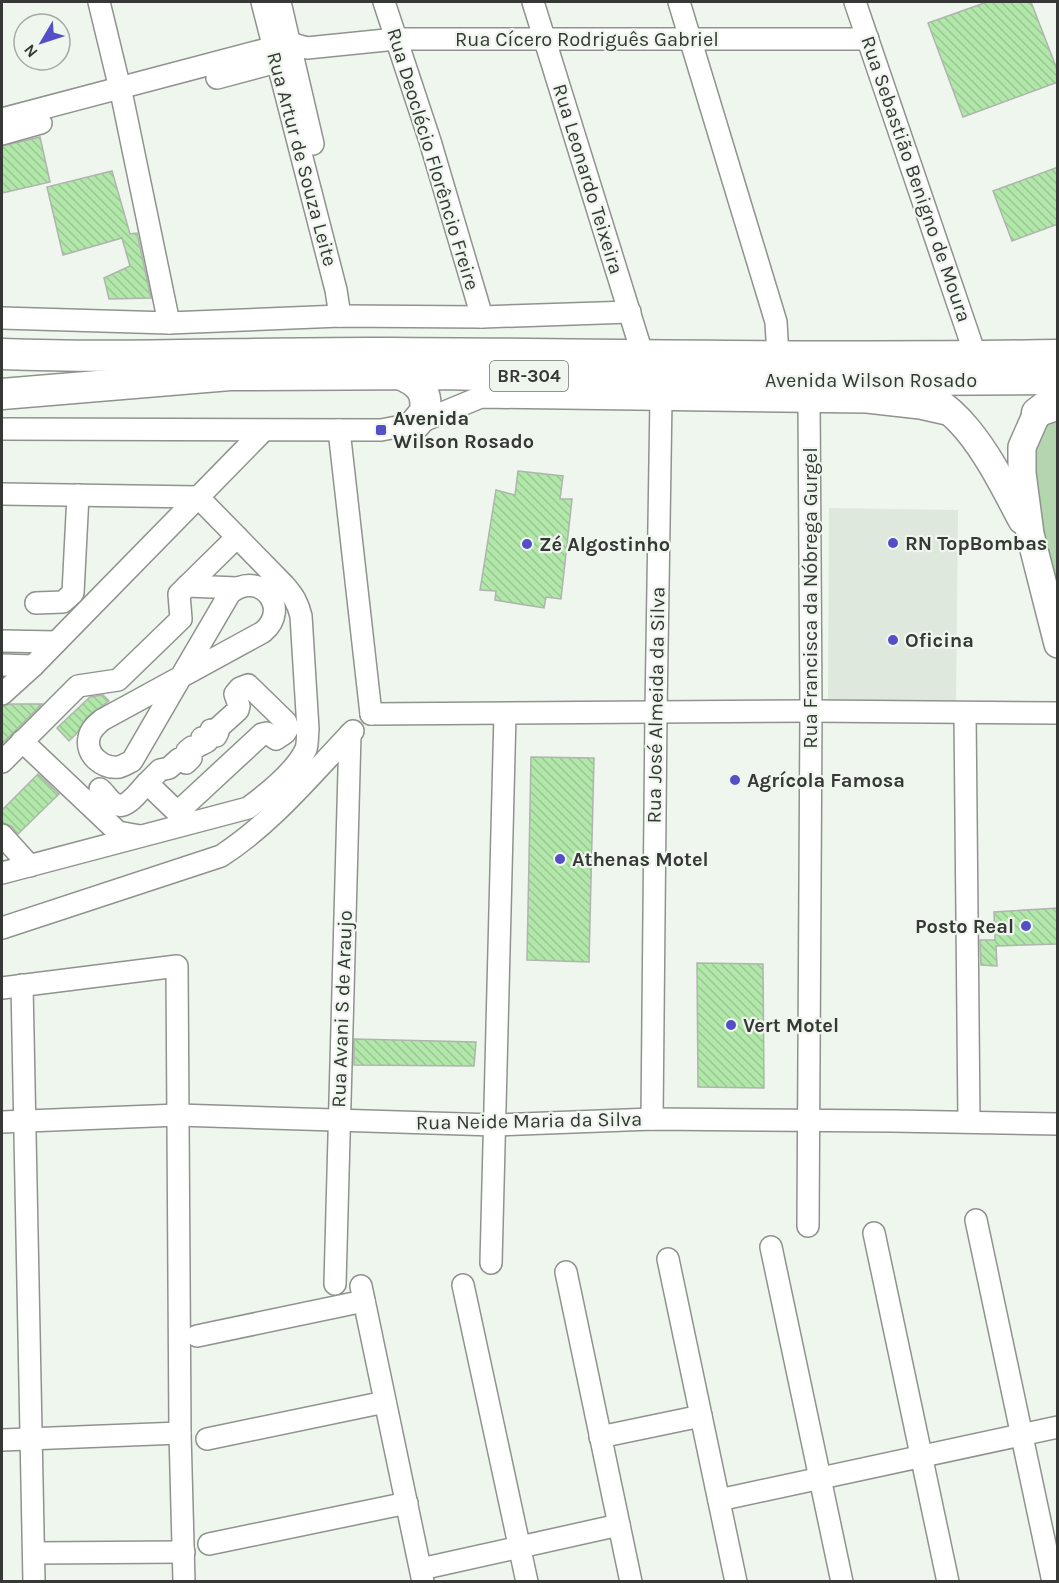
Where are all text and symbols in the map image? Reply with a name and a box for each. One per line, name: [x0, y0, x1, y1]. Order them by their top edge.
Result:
north arrow: [12, 12, 72, 72]
street label: Rua Deoclécio Florêncio Freire: [382, 25, 484, 293]
street label: Rua Cícero Rodriguês Gabriel: [455, 28, 719, 51]
street label: Rua Sebastião Benigno de Moura: [856, 33, 976, 325]
text: N: [20, 41, 42, 62]
street label: Rua Artur de Souza Leite: [262, 49, 342, 269]
street label: Rua Leonardo Teixeira: [548, 81, 628, 277]
road number: BR-304: [490, 361, 568, 391]
street label: Avenida Wilson Rosado: [765, 369, 977, 392]
place label: Avenida Wilson Rosado: [393, 407, 534, 453]
marker: Avenida Wilson Rosado: [374, 423, 388, 437]
street label: Rua Francisca da Nóbrega Gurgel: [799, 447, 822, 749]
place label: RN TopBombas: [905, 532, 1047, 555]
place label: Zé Algostinho: [539, 533, 670, 556]
marker: RN TopBombas: [886, 536, 900, 550]
marker: Zé Algostinho: [520, 537, 534, 551]
street label: Rua José Almeida da Silva: [642, 587, 670, 823]
place label: Oficina: [905, 629, 974, 652]
marker: Oficina: [886, 633, 900, 647]
place label: Agrícola Famosa: [747, 769, 905, 792]
marker: Agrícola Famosa: [728, 773, 742, 787]
place label: Athenas Motel: [572, 848, 709, 871]
marker: Athenas Motel: [553, 852, 567, 866]
street label: Rua Avani S de Araujo: [327, 910, 357, 1108]
place label: Posto Real: [915, 915, 1014, 938]
marker: Posto Real: [1019, 919, 1033, 933]
place label: Vert Motel: [743, 1014, 839, 1037]
marker: Vert Motel: [724, 1018, 738, 1032]
street label: Rua Neide Maria da Silva: [416, 1108, 642, 1134]

